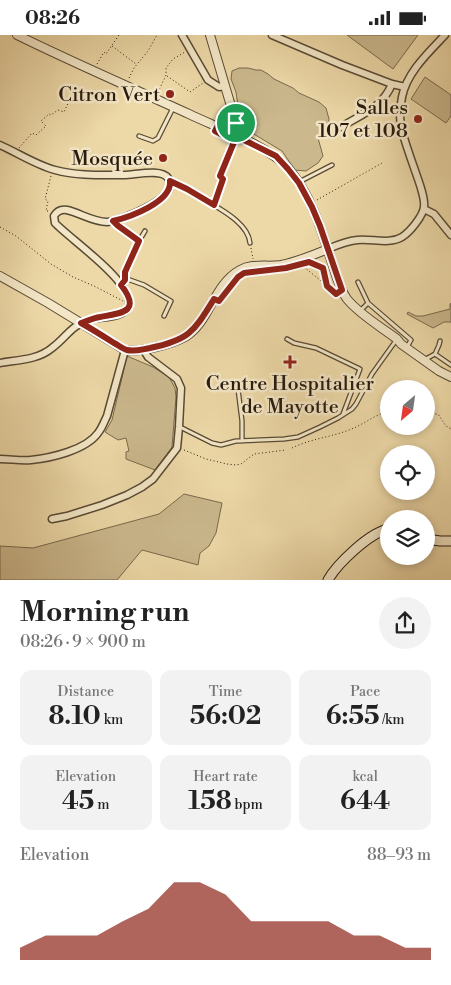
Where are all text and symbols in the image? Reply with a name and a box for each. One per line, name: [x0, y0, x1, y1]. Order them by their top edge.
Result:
text: 08:26: [25, 6, 80, 30]
place label: Citron Vert: [58, 83, 160, 108]
marker: Citron Vert: [164, 88, 176, 100]
place label: Salles 107 et 108: [318, 96, 408, 144]
pin: [215, 102, 257, 144]
icon: arrive: [222, 109, 250, 137]
marker: Salles 107 et 108: [412, 113, 424, 125]
place label: Mosquée: [71, 147, 153, 172]
marker: Mosquée: [157, 152, 169, 164]
marker: Centre Hospitalier de Mayotte: [283, 355, 297, 369]
place label: Centre Hospitalier de Mayotte: [206, 372, 374, 420]
north arrow: [380, 380, 435, 435]
map controls: [380, 380, 435, 565]
button: locate: [380, 445, 435, 500]
button: layers: [380, 510, 435, 565]
text: Morning run: [20, 595, 189, 630]
button: share: [379, 597, 431, 649]
text: 08:26 · 9 × 900 m: [20, 632, 146, 652]
text: Distance: [58, 683, 114, 701]
text: Time: [209, 683, 242, 701]
text: Pace: [350, 683, 380, 701]
text: 8.10: [48, 701, 101, 732]
text: 56:02: [190, 701, 261, 732]
text: 6:55: [326, 701, 379, 732]
text: km: [101, 711, 123, 729]
text: /km: [379, 711, 405, 729]
text: Elevation: [56, 768, 116, 786]
text: Heart rate: [193, 768, 258, 786]
text: kcal: [352, 768, 378, 786]
text: 45: [62, 786, 94, 817]
text: 158: [188, 786, 232, 817]
text: 644: [340, 786, 390, 817]
text: m: [94, 796, 110, 814]
text: bpm: [232, 796, 263, 814]
text: Elevation: [20, 845, 89, 865]
text: 88–93 m: [367, 845, 431, 865]

